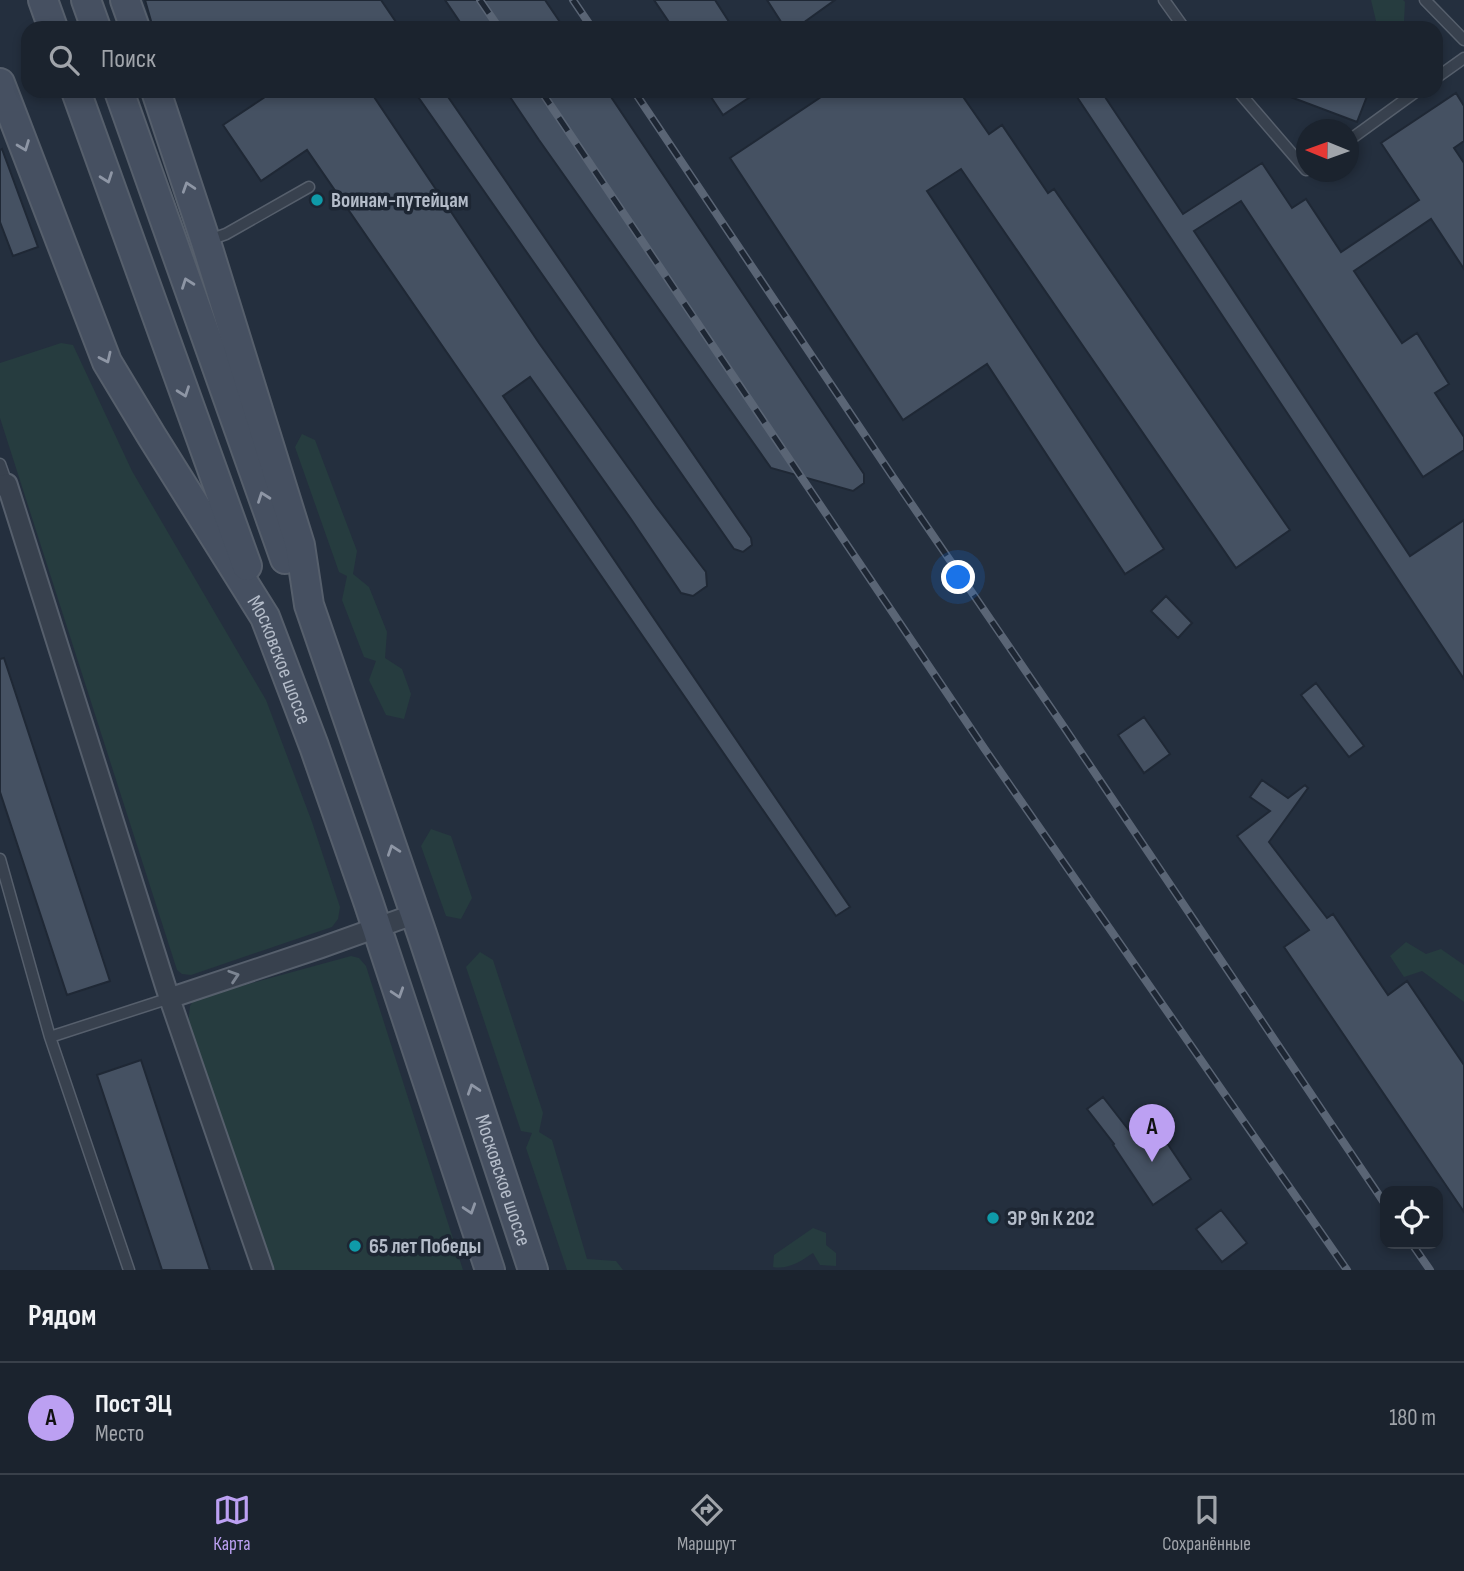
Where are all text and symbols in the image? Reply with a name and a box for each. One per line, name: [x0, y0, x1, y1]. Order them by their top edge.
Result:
search box: [21, 21, 1443, 98]
icon: search: [45, 41, 83, 79]
text: Поиск: [101, 44, 156, 75]
north arrow: [1296, 119, 1359, 182]
one-way arrow: [16, 140, 30, 152]
one-way arrow: [99, 172, 113, 184]
one-way arrow: [181, 181, 196, 193]
place label: Воинам-путейцам: [331, 188, 469, 213]
marker: Воинам-путейцам: [309, 192, 325, 208]
one-way arrow: [181, 277, 195, 289]
one-way arrow: [98, 351, 112, 364]
one-way arrow: [176, 386, 190, 398]
one-way arrow: [257, 492, 271, 504]
your location: [941, 560, 975, 594]
street label: Московское шоссе: [242, 591, 317, 728]
one-way arrow: [387, 844, 401, 856]
one-way arrow: [228, 970, 240, 984]
one-way arrow: [390, 986, 404, 998]
one-way arrow: [467, 1083, 481, 1096]
pin: A: [1129, 1104, 1175, 1162]
street label: Московское шоссе: [470, 1111, 537, 1249]
map controls: [1380, 1186, 1443, 1249]
button: locate: [1380, 1186, 1443, 1249]
one-way arrow: [461, 1202, 476, 1214]
place label: ЭР 9п К 202: [1007, 1206, 1094, 1231]
marker: ЭР 9п К 202: [985, 1210, 1001, 1226]
place label: 65 лет Победы: [369, 1234, 481, 1259]
marker: 65 лет Победы: [347, 1238, 363, 1254]
text: Рядом: [28, 1298, 96, 1334]
text: Пост ЭЦ: [95, 1389, 172, 1420]
text: A: [46, 1404, 56, 1432]
text: 180 m: [1389, 1404, 1436, 1432]
text: Место: [95, 1420, 144, 1448]
tab: Карта: [213, 1491, 251, 1556]
tab: Маршрут: [677, 1491, 736, 1556]
tab: Сохранённые: [1162, 1491, 1251, 1556]

